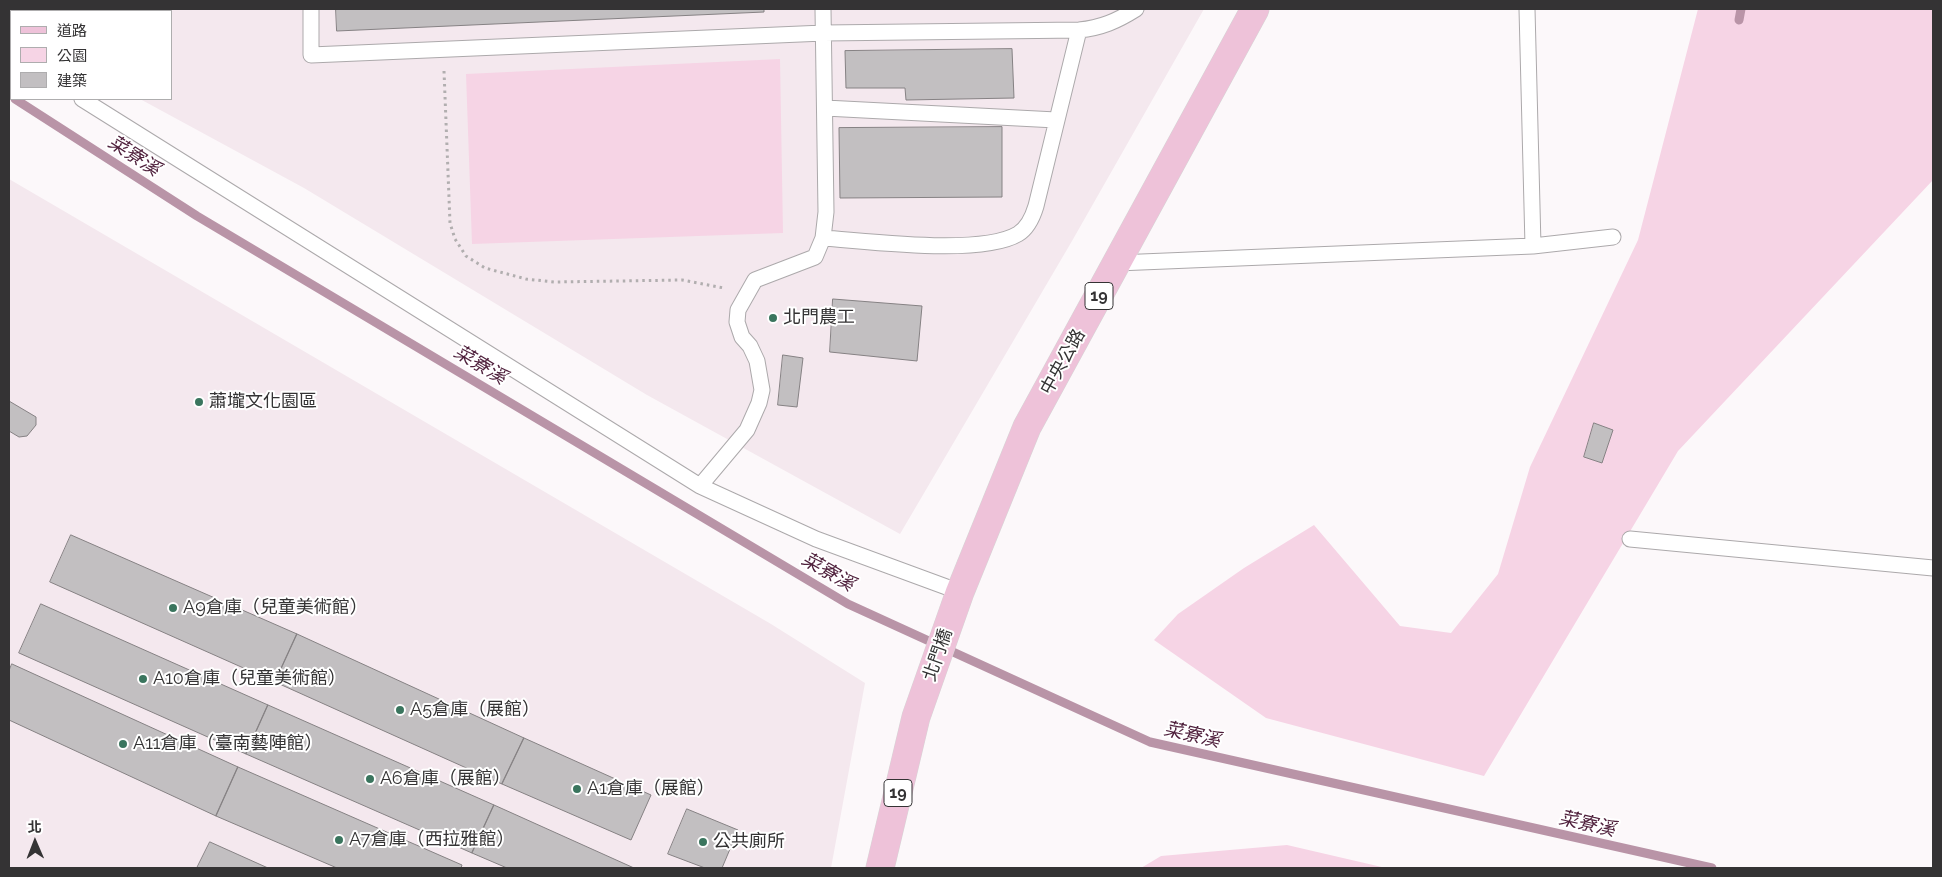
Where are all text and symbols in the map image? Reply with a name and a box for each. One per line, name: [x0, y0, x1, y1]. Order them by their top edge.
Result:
legend: [10, 10, 172, 100]
text: 道路: [57, 22, 87, 40]
text: 公園: [57, 47, 87, 65]
text: 建築: [57, 72, 87, 90]
water label: 菜寮溪: [104, 131, 164, 181]
road number: 19: [1085, 282, 1113, 310]
place label: 北門農工: [783, 307, 855, 329]
marker: 北門農工: [767, 312, 779, 324]
street label: 中央公路: [1036, 325, 1090, 399]
water label: 菜寮溪: [450, 341, 510, 389]
place label: 蕭壠文化園區: [209, 391, 317, 413]
marker: 蕭壠文化園區: [193, 396, 205, 408]
water label: 菜寮溪: [798, 548, 858, 596]
place label: A9倉庫（兒童美術館）: [183, 597, 368, 619]
marker: A9倉庫（兒童美術館）: [167, 602, 179, 614]
street label: 北門橋: [919, 626, 957, 684]
place label: A10倉庫（兒童美術館）: [153, 668, 346, 690]
marker: A10倉庫（兒童美術館）: [137, 673, 149, 685]
place label: A5倉庫（展館）: [410, 699, 540, 721]
marker: A5倉庫（展館）: [394, 704, 406, 716]
water label: 菜寮溪: [1162, 717, 1222, 753]
place label: A11倉庫（臺南藝陣館）: [133, 733, 323, 755]
marker: A11倉庫（臺南藝陣館）: [117, 738, 129, 750]
place label: A6倉庫（展館）: [380, 768, 511, 790]
marker: A6倉庫（展館）: [364, 773, 376, 785]
place label: A1倉庫（展館）: [587, 778, 715, 800]
road number: 19: [884, 780, 912, 806]
marker: A1倉庫（展館）: [571, 783, 583, 795]
water label: 菜寮溪: [1557, 806, 1617, 842]
north arrow: [10, 817, 60, 867]
text: 北: [28, 819, 42, 835]
place label: A7倉庫（西拉雅館）: [349, 829, 514, 851]
place label: 公共廁所: [713, 831, 785, 853]
marker: A7倉庫（西拉雅館）: [333, 834, 345, 846]
marker: 公共廁所: [697, 836, 709, 848]

